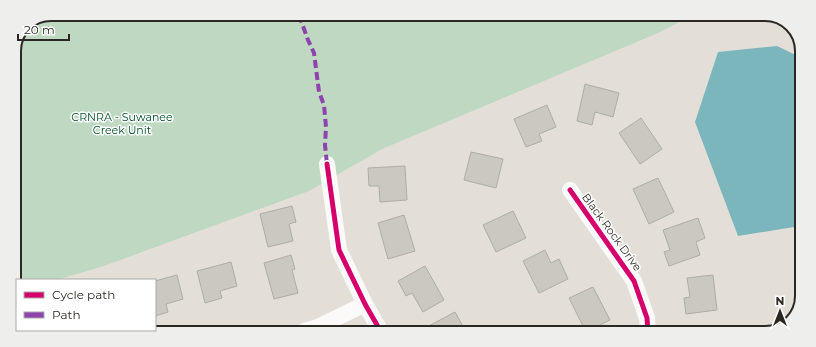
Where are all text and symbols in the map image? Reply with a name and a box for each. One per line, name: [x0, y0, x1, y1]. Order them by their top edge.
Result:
scale bar: [18, 16, 69, 42]
text: 20 m: [24, 22, 55, 37]
park label: CRNRA - Suwanee Creek Unit: [71, 110, 173, 137]
street label: Black Rock Drive: [579, 190, 645, 274]
legend: [16, 279, 156, 331]
text: Cycle path: [52, 287, 115, 302]
north arrow: [760, 291, 800, 331]
text: N: [776, 294, 784, 308]
text: Path: [52, 307, 81, 322]

